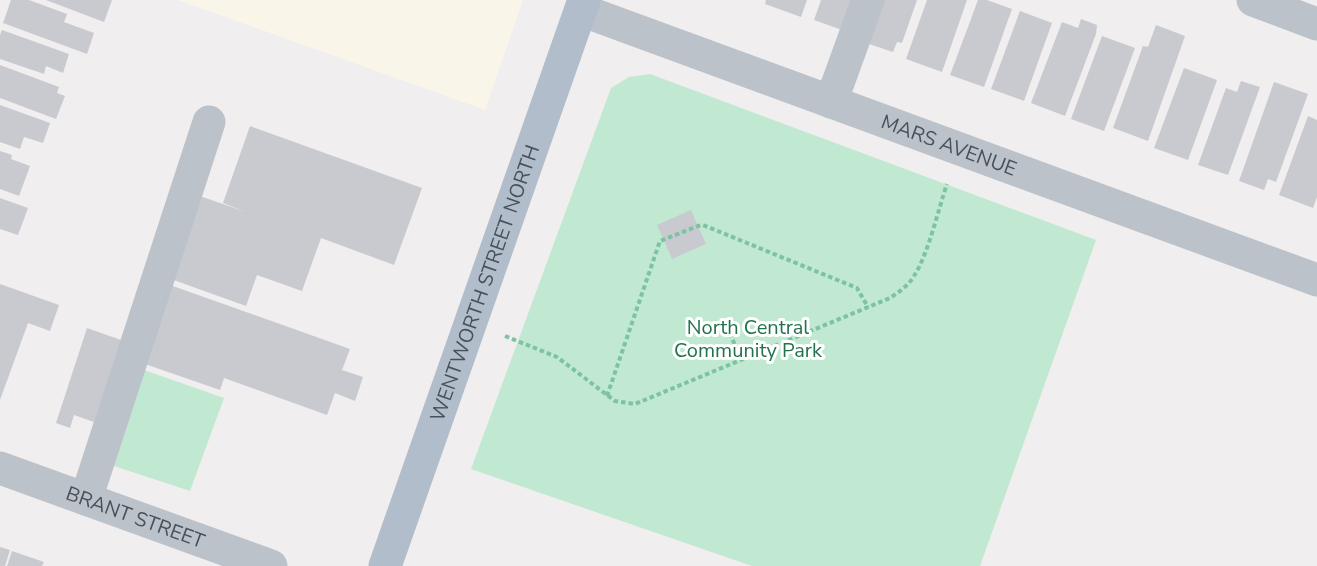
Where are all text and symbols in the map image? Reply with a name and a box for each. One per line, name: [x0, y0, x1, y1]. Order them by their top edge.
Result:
street label: MARS AVENUE: [877, 108, 1020, 183]
street label: WENTWORTH STREET NORTH: [424, 141, 546, 425]
park label: North Central Community Park: [674, 314, 823, 364]
street label: BRANT STREET: [62, 480, 208, 555]

